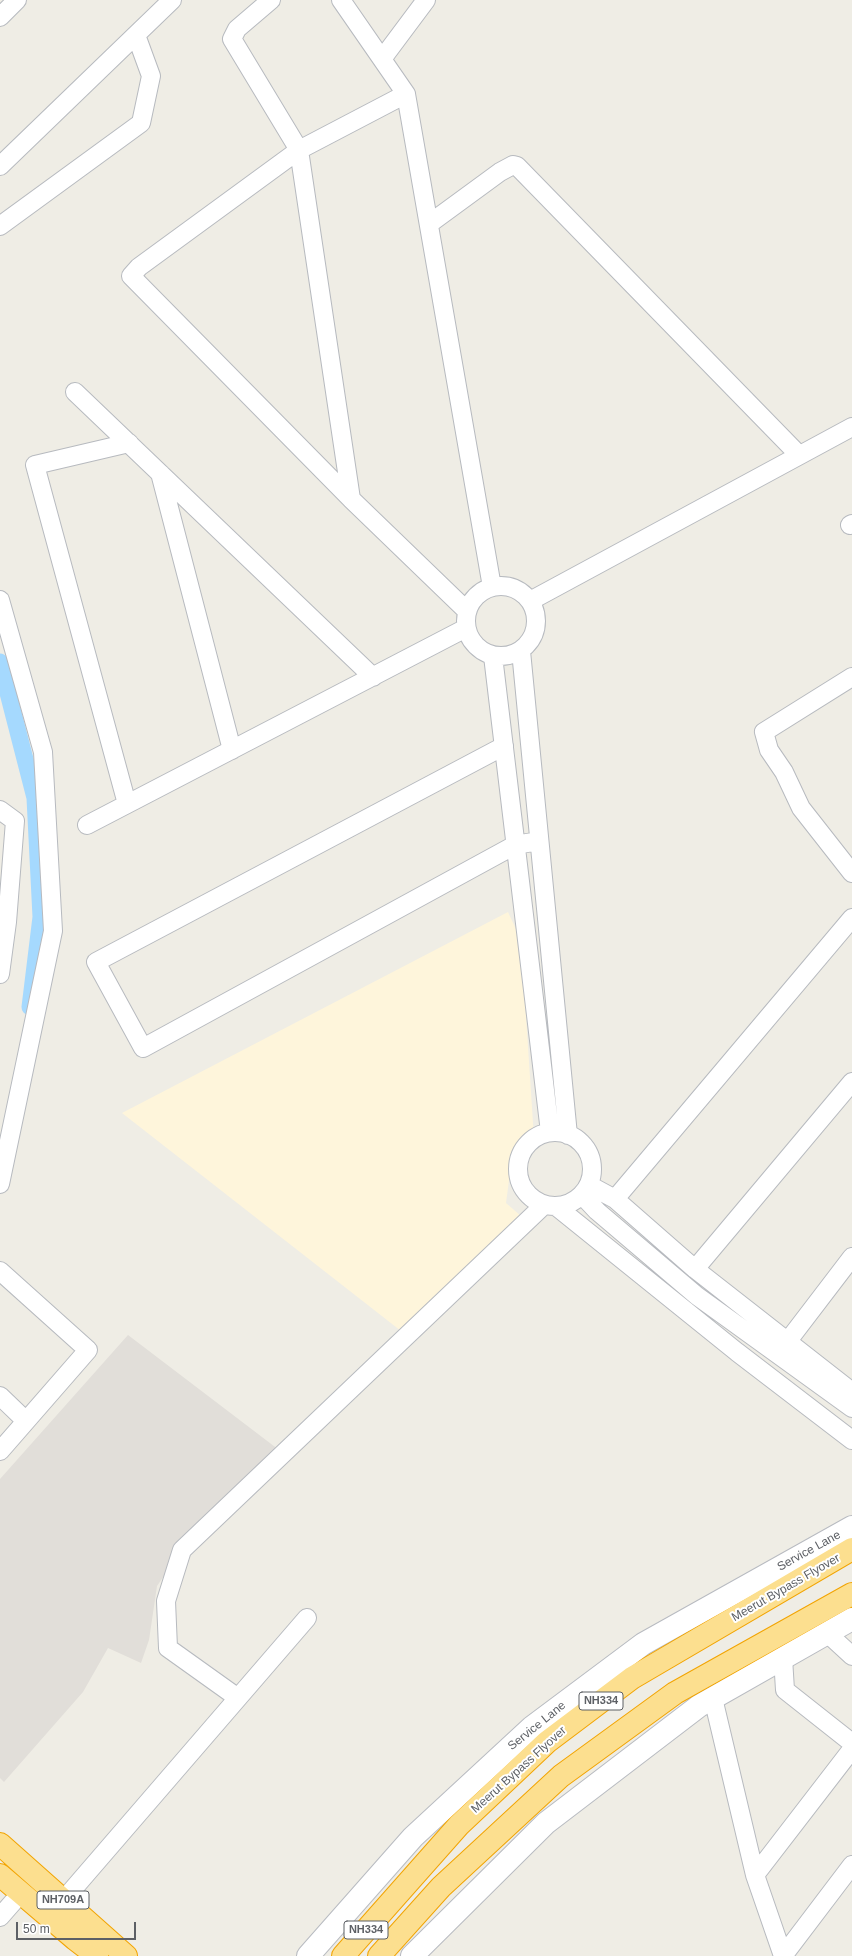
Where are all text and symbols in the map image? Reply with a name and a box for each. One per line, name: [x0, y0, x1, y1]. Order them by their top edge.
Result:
street label: Service Lane: [775, 1528, 843, 1574]
street label: Meerut Bypass Flyover: [729, 1551, 843, 1625]
road number: NH334: [579, 1692, 623, 1710]
street label: Service Lane: [505, 1698, 569, 1754]
street label: Meerut Bypass Flyover: [469, 1724, 569, 1816]
road number: NH709A: [37, 1891, 89, 1909]
scale bar: [18, 1914, 138, 1940]
road number: NH334: [344, 1921, 388, 1939]
text: 50 m: [23, 1922, 50, 1936]

